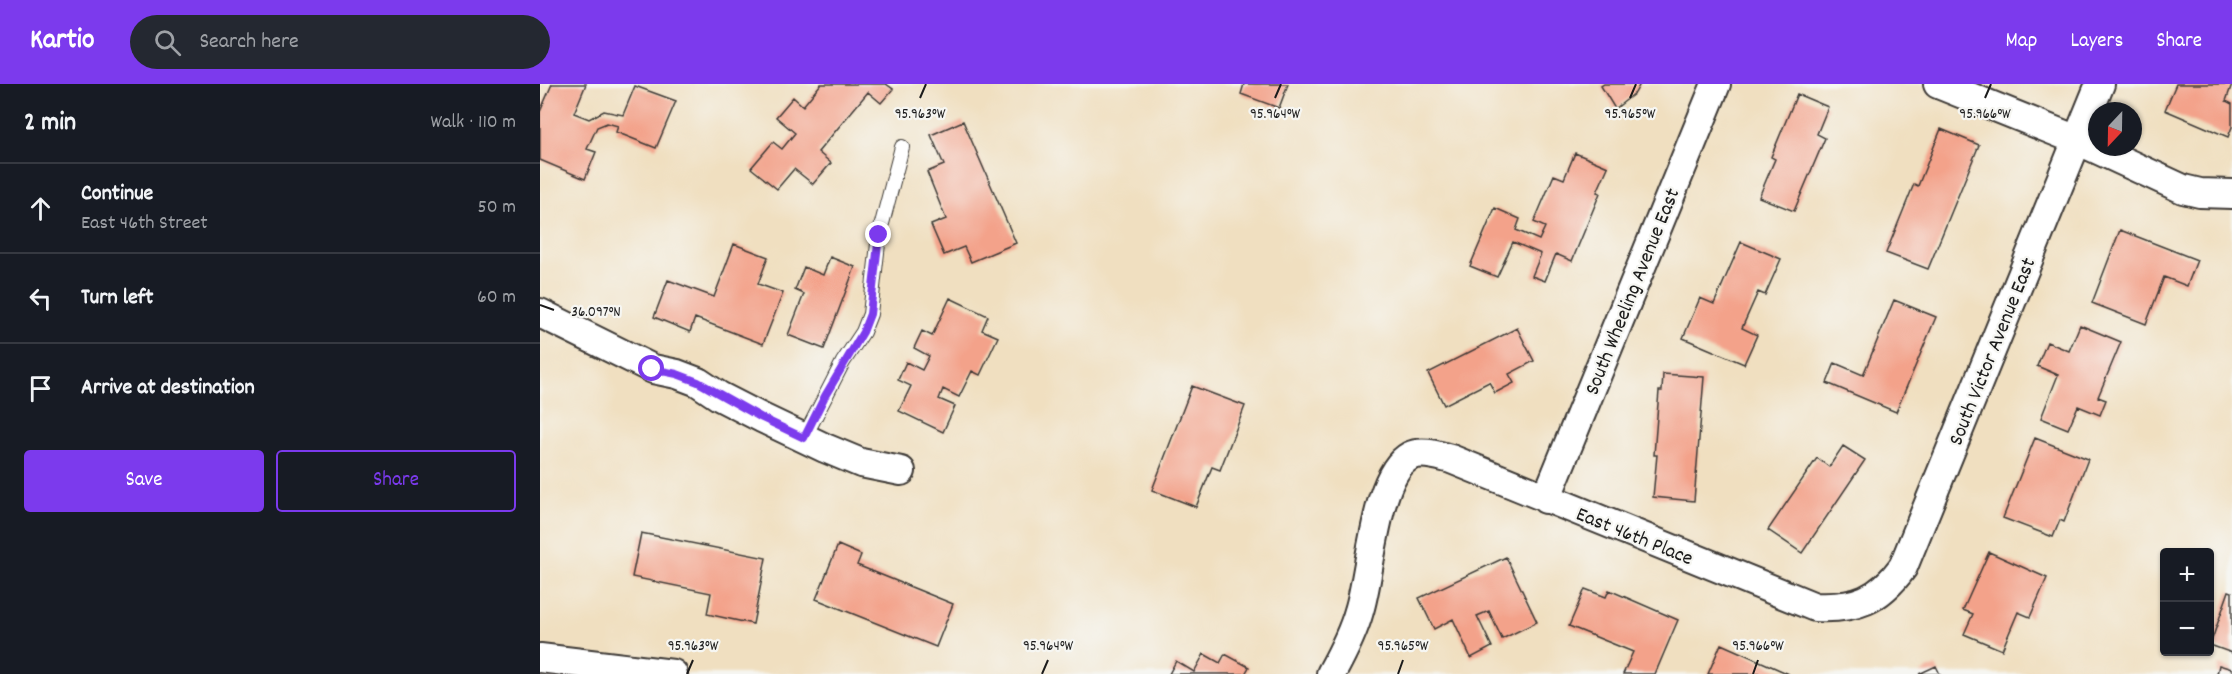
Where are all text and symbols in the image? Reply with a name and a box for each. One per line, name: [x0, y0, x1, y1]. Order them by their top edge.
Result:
search box: [130, 15, 550, 69]
text: Kartio: [30, 22, 94, 62]
icon: search: [151, 26, 184, 59]
text: Search here: [199, 27, 299, 58]
text: Map: [2006, 27, 2037, 57]
text: Layers: [2070, 27, 2123, 57]
text: Share: [2156, 27, 2202, 57]
north arrow: [2088, 102, 2142, 156]
text: 95.963°W: [895, 104, 946, 126]
text: 95.964°W: [1250, 104, 1300, 126]
text: 95.965°W: [1605, 104, 1656, 126]
text: 95.966°W: [1959, 104, 2011, 126]
text: 2 min: [24, 105, 76, 142]
text: Walk · 110 m: [430, 109, 516, 137]
text: Continue: [81, 179, 153, 210]
street label: South Wheeling Avenue East: [1579, 184, 1689, 400]
icon: ahead: [24, 192, 57, 225]
text: 50 m: [478, 194, 516, 222]
text: East 46th Street: [81, 210, 208, 238]
route end: [865, 221, 891, 247]
street label: South Victor Avenue East: [1942, 253, 2045, 451]
icon: left: [24, 282, 57, 315]
text: Turn left: [81, 283, 153, 314]
text: 60 m: [477, 284, 516, 312]
text: 36.097°N: [571, 302, 621, 324]
route start: [638, 355, 664, 381]
icon: arrive: [24, 372, 57, 405]
text: Arrive at destination: [81, 373, 255, 404]
button: Save: [24, 450, 264, 512]
button: Share: [276, 450, 516, 512]
street label: East 46th Place: [1571, 501, 1697, 575]
map controls: [2160, 548, 2214, 656]
button: +: [2160, 548, 2214, 602]
button: −: [2160, 602, 2214, 656]
text: 95.963°W: [668, 636, 719, 658]
text: 95.964°W: [1023, 636, 1073, 658]
text: 95.965°W: [1378, 636, 1429, 658]
text: 95.966°W: [1732, 636, 1784, 658]

